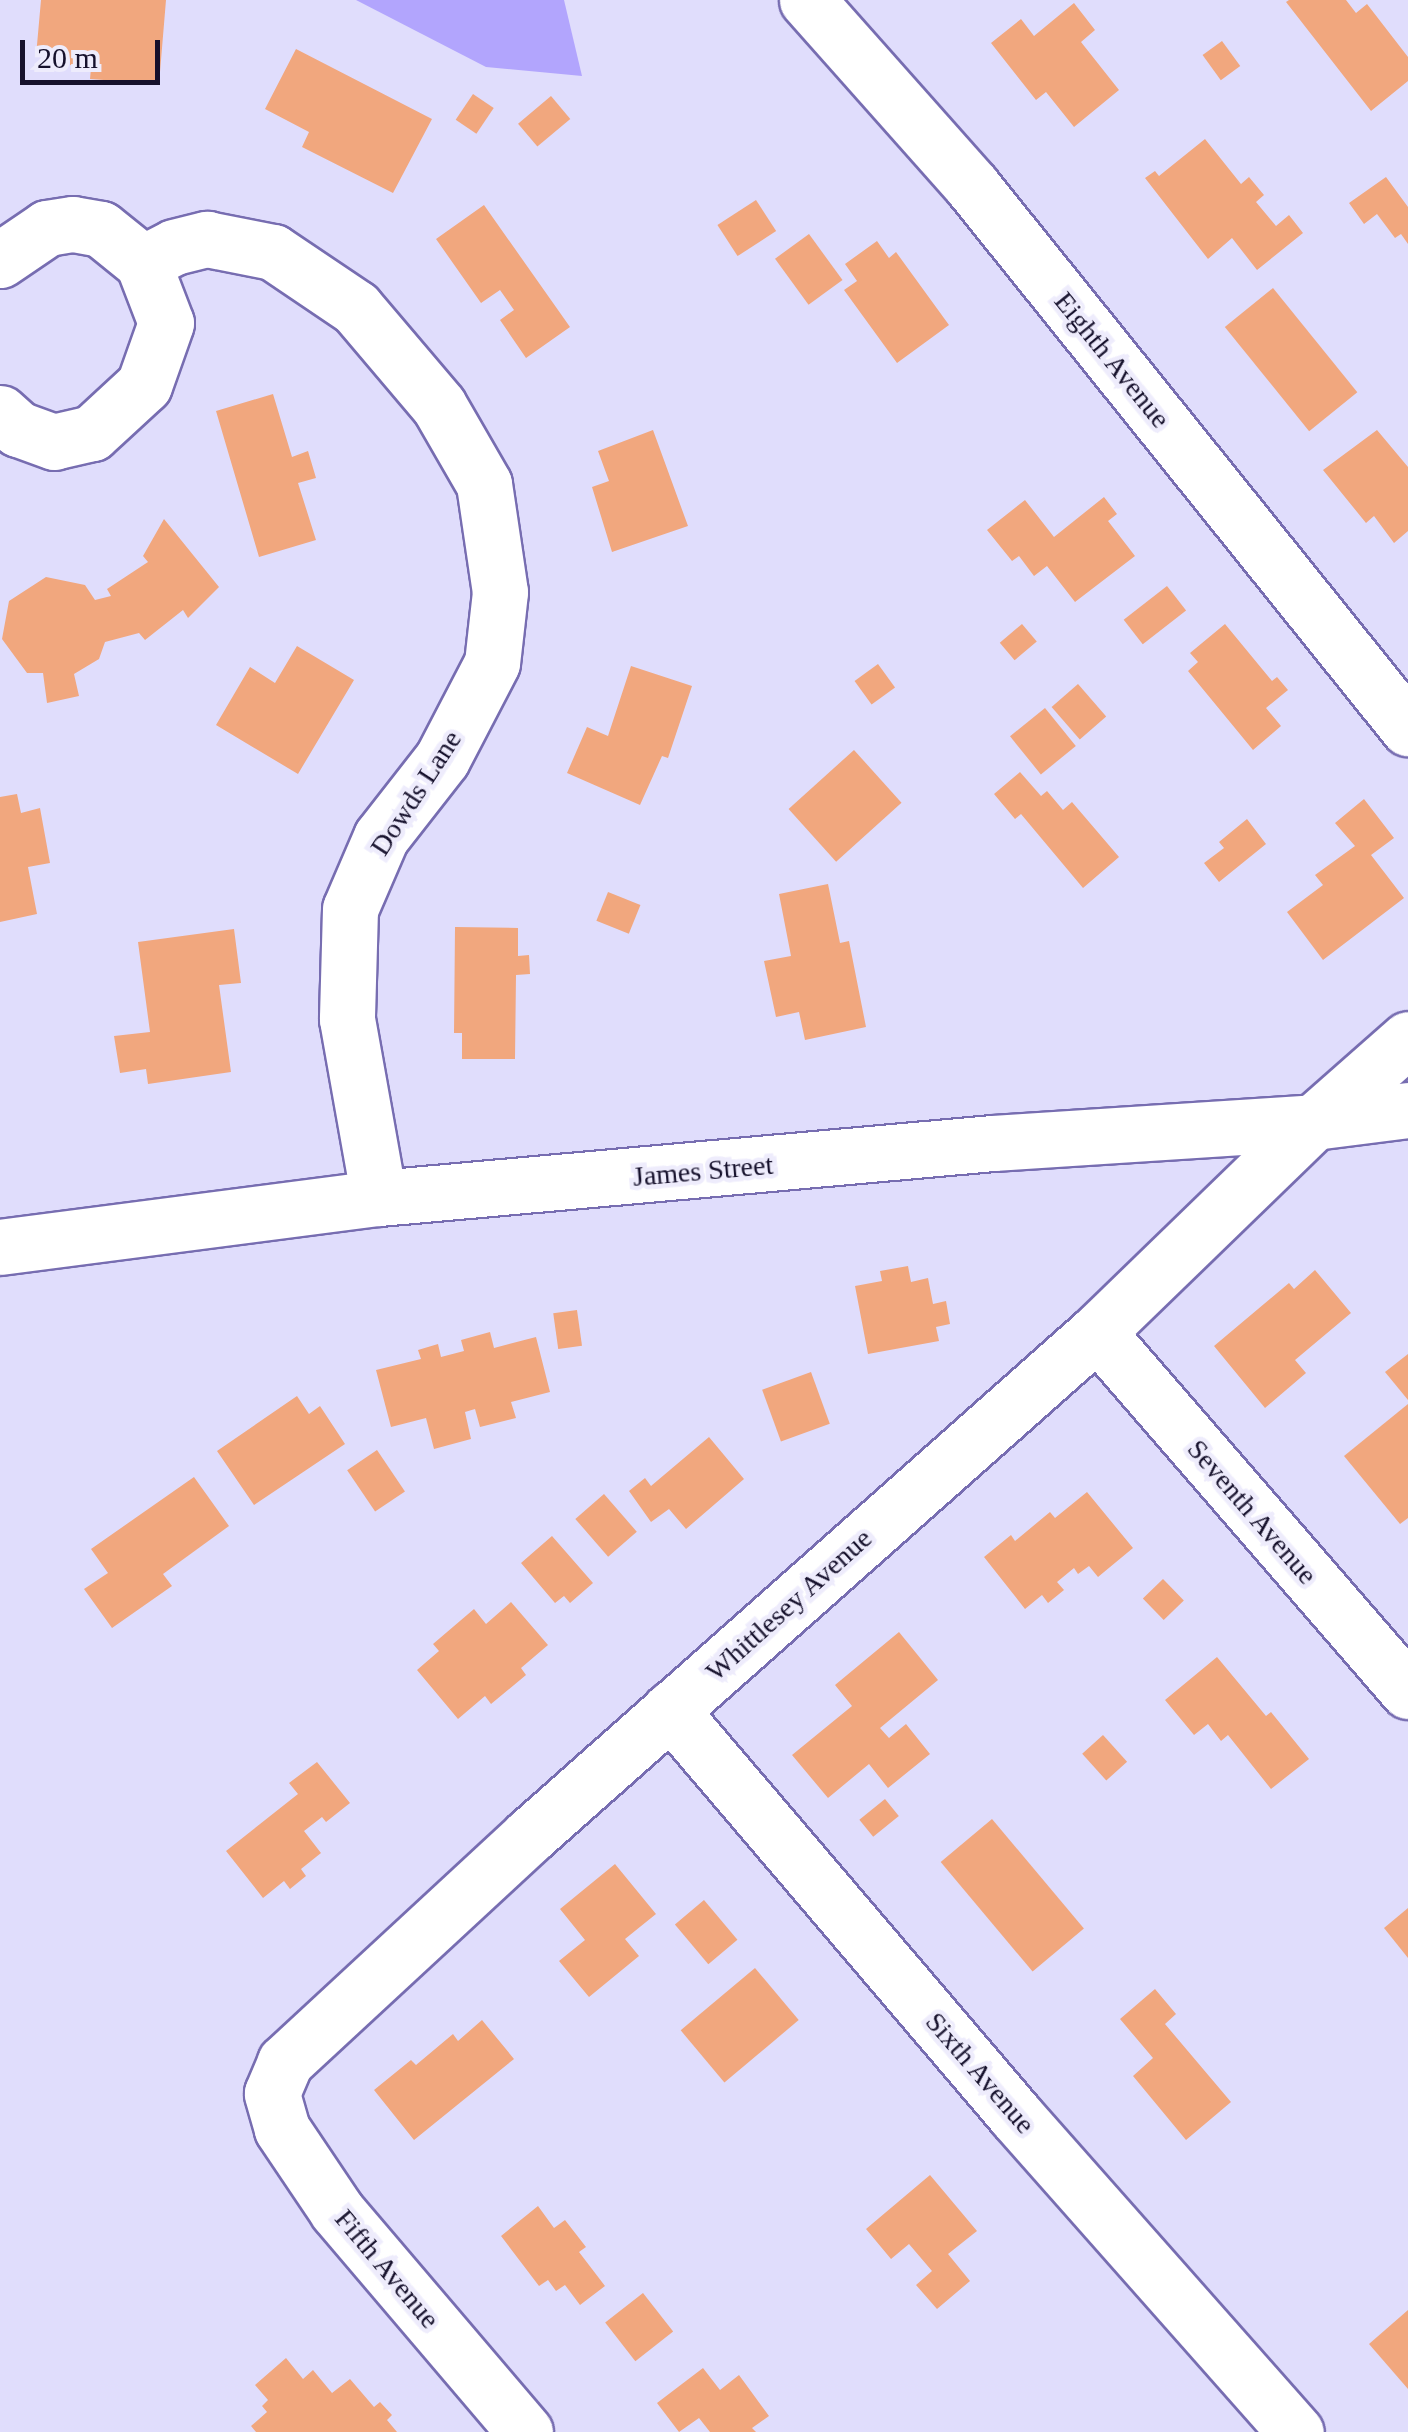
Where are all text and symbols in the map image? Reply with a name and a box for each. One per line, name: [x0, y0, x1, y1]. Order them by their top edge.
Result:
scale bar: [25, 20, 165, 82]
text: 20 m: [37, 41, 98, 74]
street label: Eighth Avenue: [1047, 285, 1177, 435]
street label: Dowds Lane: [363, 724, 469, 862]
street label: James Street: [631, 1148, 775, 1194]
street label: Seventh Avenue: [1180, 1432, 1324, 1592]
street label: Whittlesey Avenue: [699, 1521, 879, 1689]
street label: Sixth Avenue: [918, 2005, 1042, 2141]
street label: Fifth Avenue: [327, 2202, 447, 2336]

